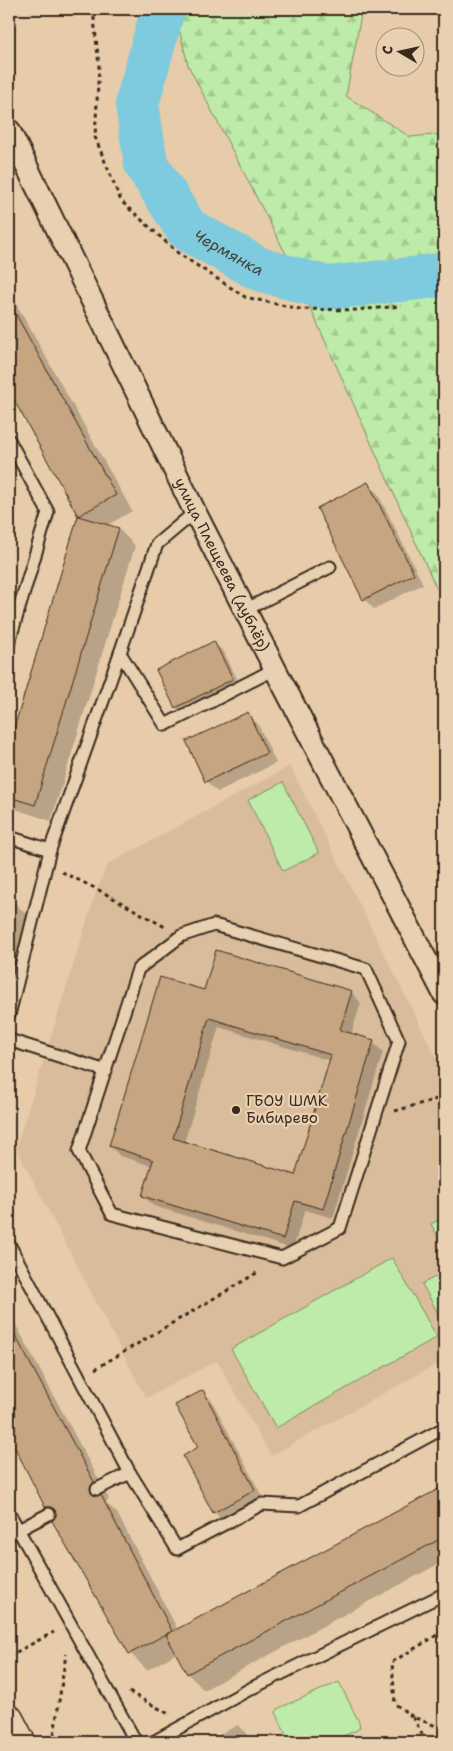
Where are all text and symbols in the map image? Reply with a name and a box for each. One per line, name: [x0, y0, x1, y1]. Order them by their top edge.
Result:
north arrow: [376, 28, 426, 78]
text: С: [378, 44, 397, 56]
water label: Чермянка: [190, 225, 268, 281]
street label: улица Плещеева (дублёр): [170, 474, 274, 655]
place label: ГБОУ ШМК Бибирево: [246, 1091, 328, 1128]
marker: ГБОУ ШМК Бибирево: [230, 1104, 242, 1116]

